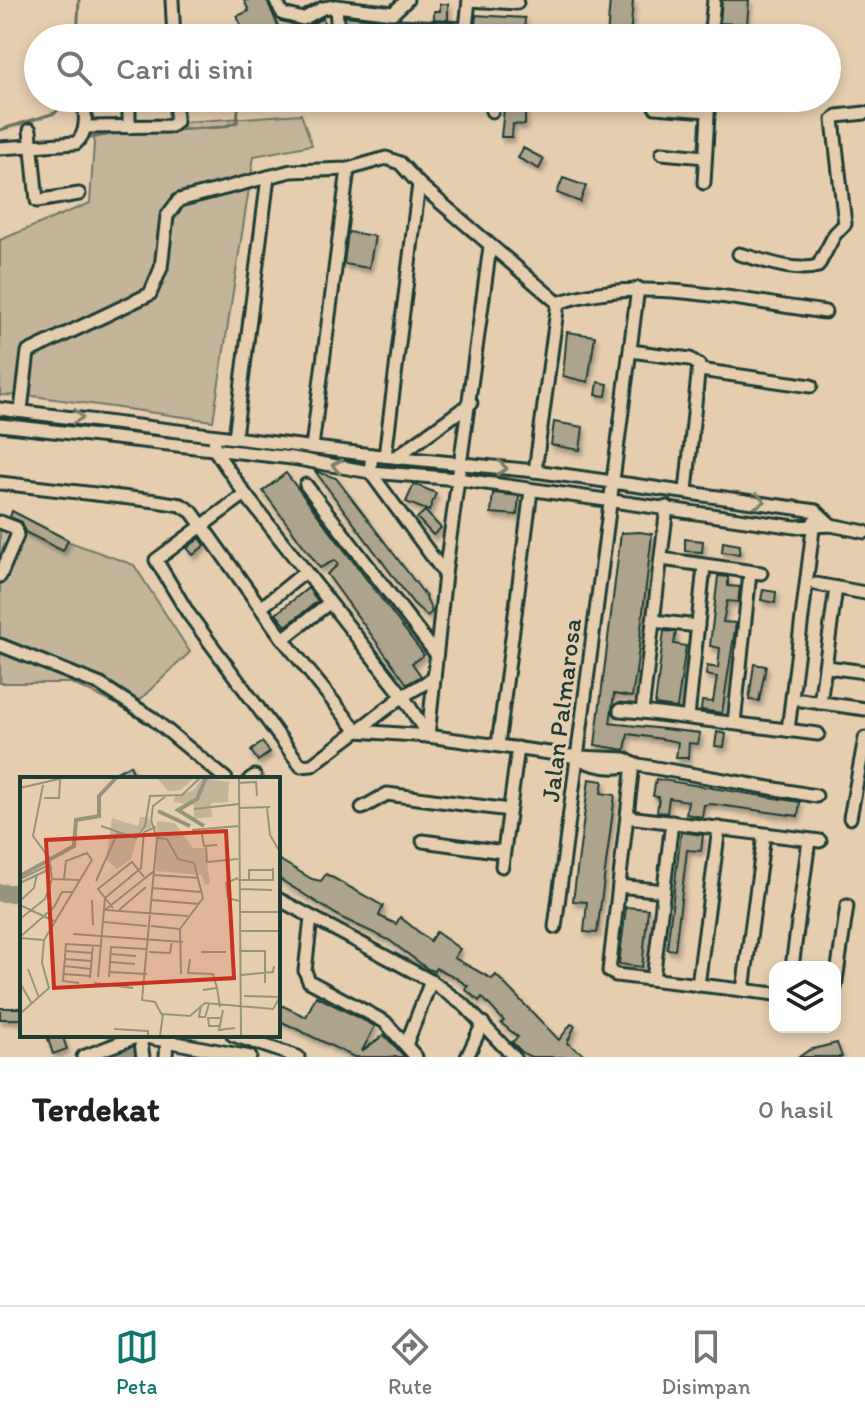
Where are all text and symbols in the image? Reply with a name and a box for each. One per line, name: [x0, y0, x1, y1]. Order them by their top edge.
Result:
search box: [24, 24, 841, 112]
icon: search: [52, 46, 96, 90]
text: Cari di sini: [116, 50, 254, 87]
one-way arrow: [71, 408, 84, 425]
one-way arrow: [330, 459, 344, 476]
one-way arrow: [496, 459, 509, 476]
one-way arrow: [753, 492, 767, 509]
street label: Jalan Palmarosa: [534, 616, 588, 804]
inset map: [20, 777, 280, 1037]
map controls: [769, 961, 841, 1033]
button: layers: [769, 961, 841, 1033]
text: Terdekat: [32, 1089, 160, 1130]
text: 0 hasil: [758, 1093, 833, 1125]
tab: Peta: [115, 1325, 159, 1400]
tab: Rute: [388, 1325, 432, 1400]
tab: Disimpan: [662, 1325, 750, 1400]

